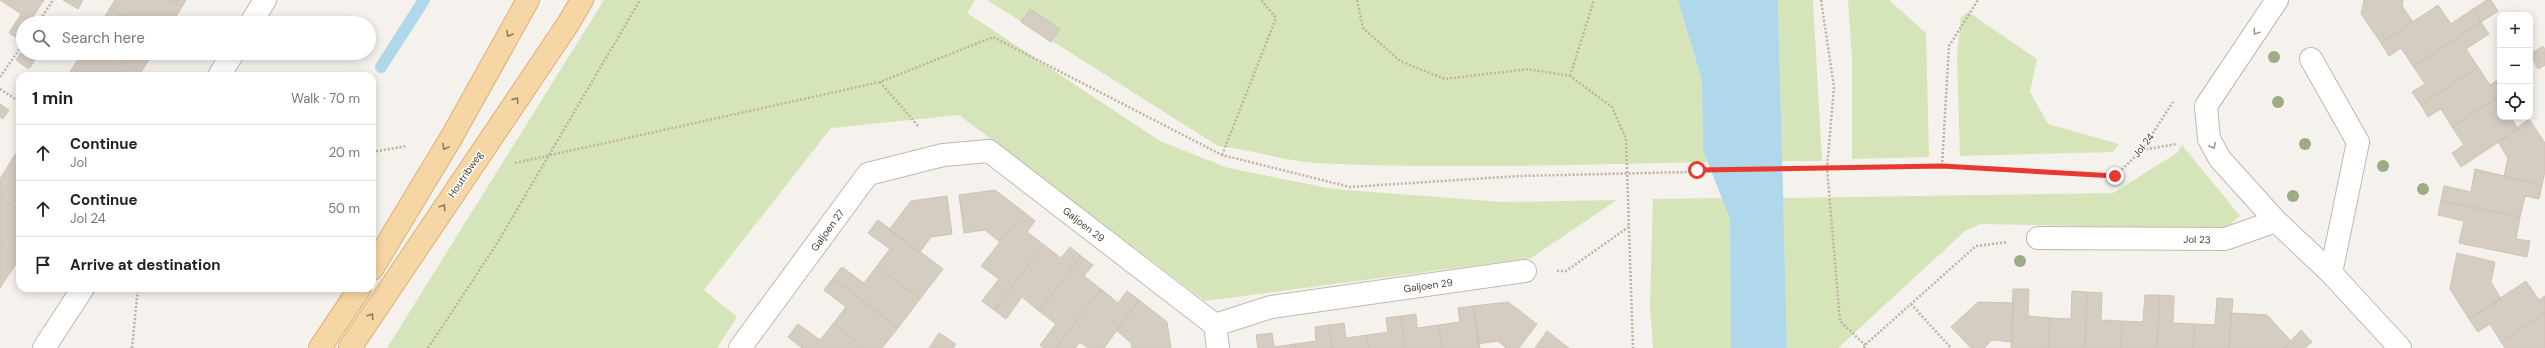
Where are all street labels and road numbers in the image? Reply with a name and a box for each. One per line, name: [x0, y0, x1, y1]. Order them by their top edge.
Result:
street label: Jol 24: [2130, 130, 2157, 160]
street label: Houtribweg: [445, 148, 486, 200]
street label: Galjoen 29: [1060, 204, 1107, 245]
street label: Galjoen 27: [808, 207, 847, 254]
street label: Jol 23: [2183, 233, 2211, 246]
street label: Galjoen 29: [1403, 276, 1454, 295]

